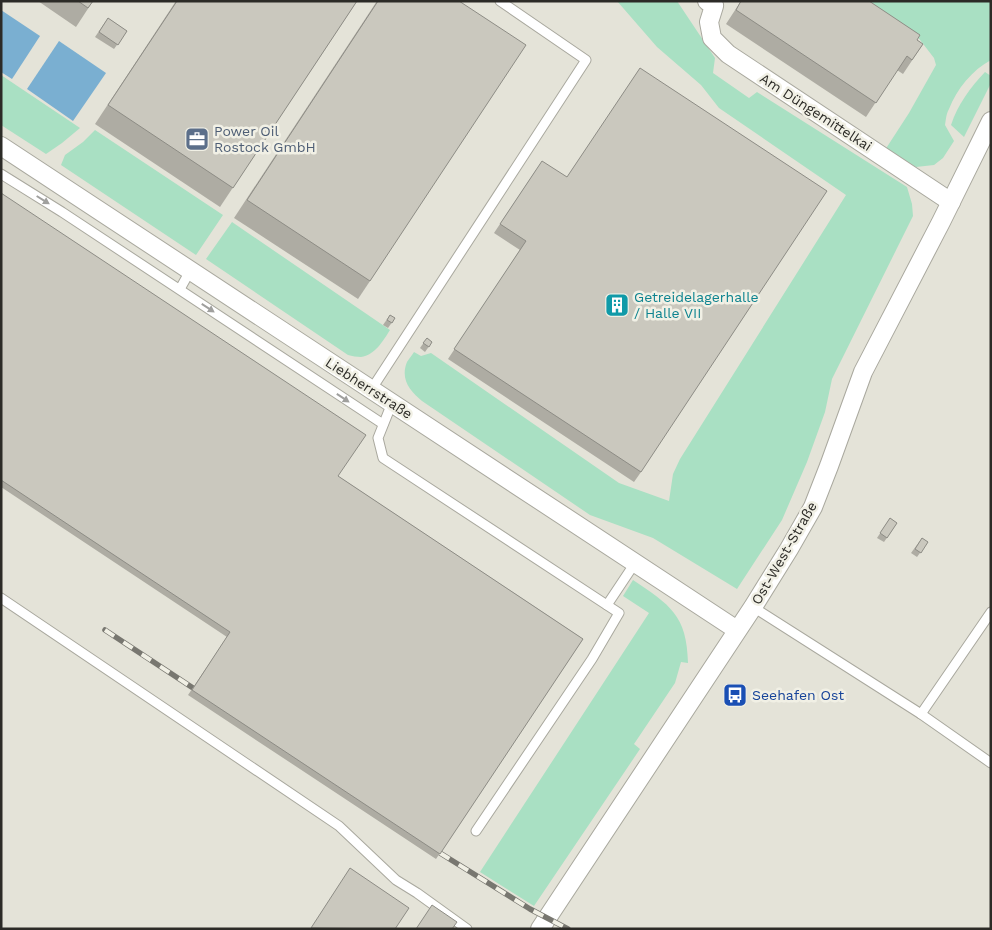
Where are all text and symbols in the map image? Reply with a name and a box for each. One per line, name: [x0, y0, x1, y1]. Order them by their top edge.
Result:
street label: Am Düngemittelkai: [757, 70, 875, 154]
place label: Power Oil Rostock GmbH: [214, 123, 316, 155]
office icon: Power Oil Rostock GmbH: [184, 126, 210, 152]
one-way arrow: [36, 195, 49, 204]
place label: Getreidelagerhalle / Halle VII: [634, 289, 759, 321]
building icon: Getreidelagerhalle / Halle VII: [604, 292, 630, 318]
one-way arrow: [201, 303, 215, 313]
street label: Liebherrstraße: [323, 354, 415, 422]
one-way arrow: [337, 393, 350, 402]
street label: Ost-West-Straße: [748, 499, 820, 607]
bus stop icon: Seehafen Ost: [722, 682, 748, 708]
place label: Seehafen Ost: [752, 687, 844, 703]

